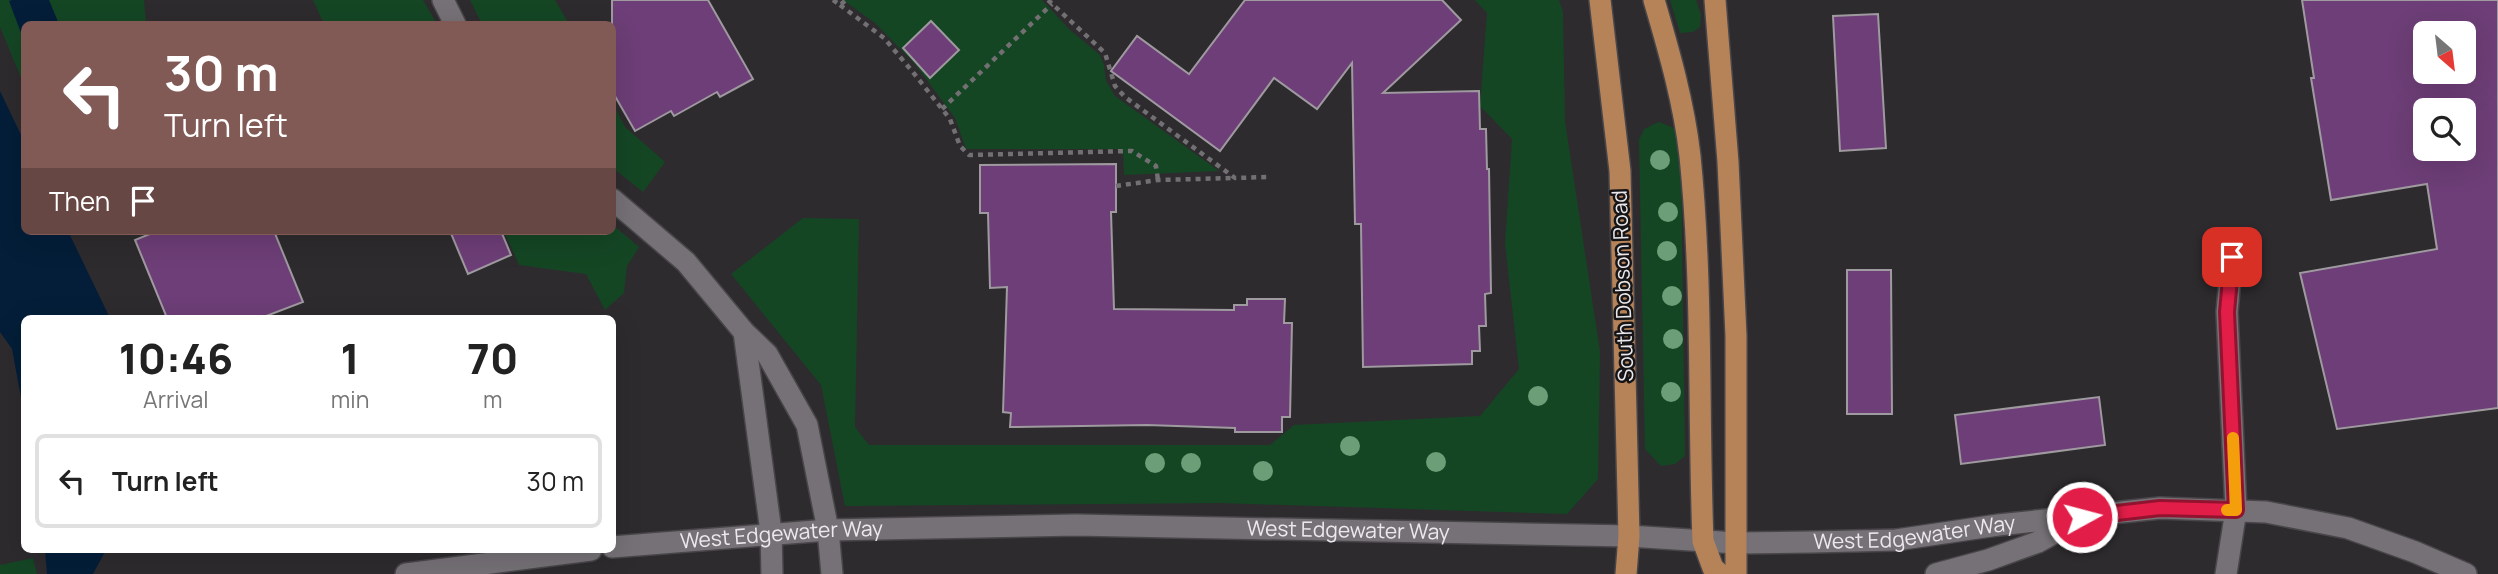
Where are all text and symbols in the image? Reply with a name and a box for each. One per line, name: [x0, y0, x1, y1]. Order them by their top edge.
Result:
north arrow: [2413, 21, 2476, 84]
map controls: [2413, 21, 2476, 161]
text: 30 m: [164, 39, 279, 106]
icon: left: [49, 49, 140, 140]
button: search: [2413, 98, 2476, 161]
text: Turn left: [164, 103, 288, 147]
icon: arrive: [124, 182, 162, 220]
text: Then: [49, 183, 110, 219]
street label: South Dobson Road: [1605, 190, 1639, 382]
pin: [2202, 227, 2262, 287]
icon: arrive: [2213, 238, 2251, 276]
text: 10:46: [119, 329, 233, 387]
text: 1: [341, 329, 360, 387]
text: 70: [467, 329, 518, 387]
text: Arrival: [143, 383, 209, 415]
text: min: [331, 383, 369, 415]
text: m: [483, 383, 502, 415]
icon: left: [53, 462, 91, 500]
text: Turn left: [112, 463, 219, 499]
text: 30 m: [527, 463, 584, 499]
position arrow: [2045, 480, 2119, 554]
street label: West Edgewater Way: [1813, 508, 2017, 555]
street label: West Edgewater Way: [1246, 513, 1450, 545]
street label: West Edgewater Way: [679, 514, 883, 555]

